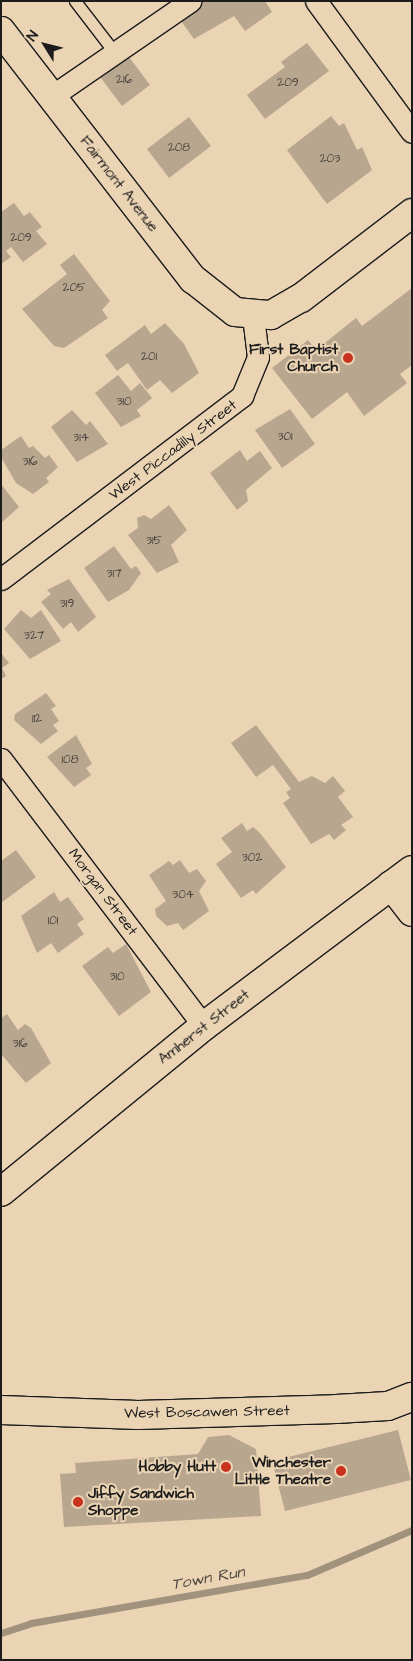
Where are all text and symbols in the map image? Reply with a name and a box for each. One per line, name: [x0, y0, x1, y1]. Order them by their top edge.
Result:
north arrow: [20, 20, 70, 70]
text: N: [22, 27, 44, 46]
house number: 216: [116, 73, 132, 87]
house number: 209: [277, 76, 299, 90]
street label: Fairmont Avenue: [76, 132, 162, 236]
house number: 208: [168, 141, 190, 155]
house number: 203: [320, 152, 340, 166]
house number: 209: [10, 231, 32, 245]
house number: 205: [63, 281, 85, 295]
place label: First Baptist Church: [249, 340, 338, 375]
house number: 201: [141, 350, 157, 364]
marker: First Baptist Church: [342, 352, 354, 364]
house number: 310: [116, 395, 132, 409]
street label: West Piccadilly Street: [106, 396, 240, 504]
house number: 301: [277, 430, 293, 444]
house number: 314: [73, 431, 89, 445]
house number: 316: [22, 455, 38, 469]
house number: 315: [146, 534, 162, 548]
house number: 317: [106, 567, 122, 581]
house number: 319: [60, 597, 74, 611]
house number: 327: [24, 629, 44, 643]
house number: 112: [32, 712, 42, 726]
house number: 108: [62, 753, 78, 767]
street label: Morgan Street: [64, 845, 142, 939]
house number: 302: [242, 851, 262, 865]
house number: 304: [172, 888, 194, 902]
house number: 101: [48, 914, 58, 928]
house number: 310: [109, 970, 125, 984]
street label: Amherst Street: [155, 986, 253, 1068]
house number: 316: [12, 1037, 28, 1051]
street label: West Boscawen Street: [124, 1402, 290, 1422]
place label: Winchester Little Theatre: [235, 1453, 331, 1488]
place label: Hobby Hutt: [139, 1458, 216, 1476]
marker: Hobby Hutt: [220, 1461, 232, 1473]
marker: Winchester Little Theatre: [335, 1465, 347, 1477]
place label: Jiffy Sandwich Shoppe: [88, 1484, 194, 1519]
marker: Jiffy Sandwich Shoppe: [72, 1496, 84, 1508]
water label: Town Run: [170, 1562, 246, 1594]

